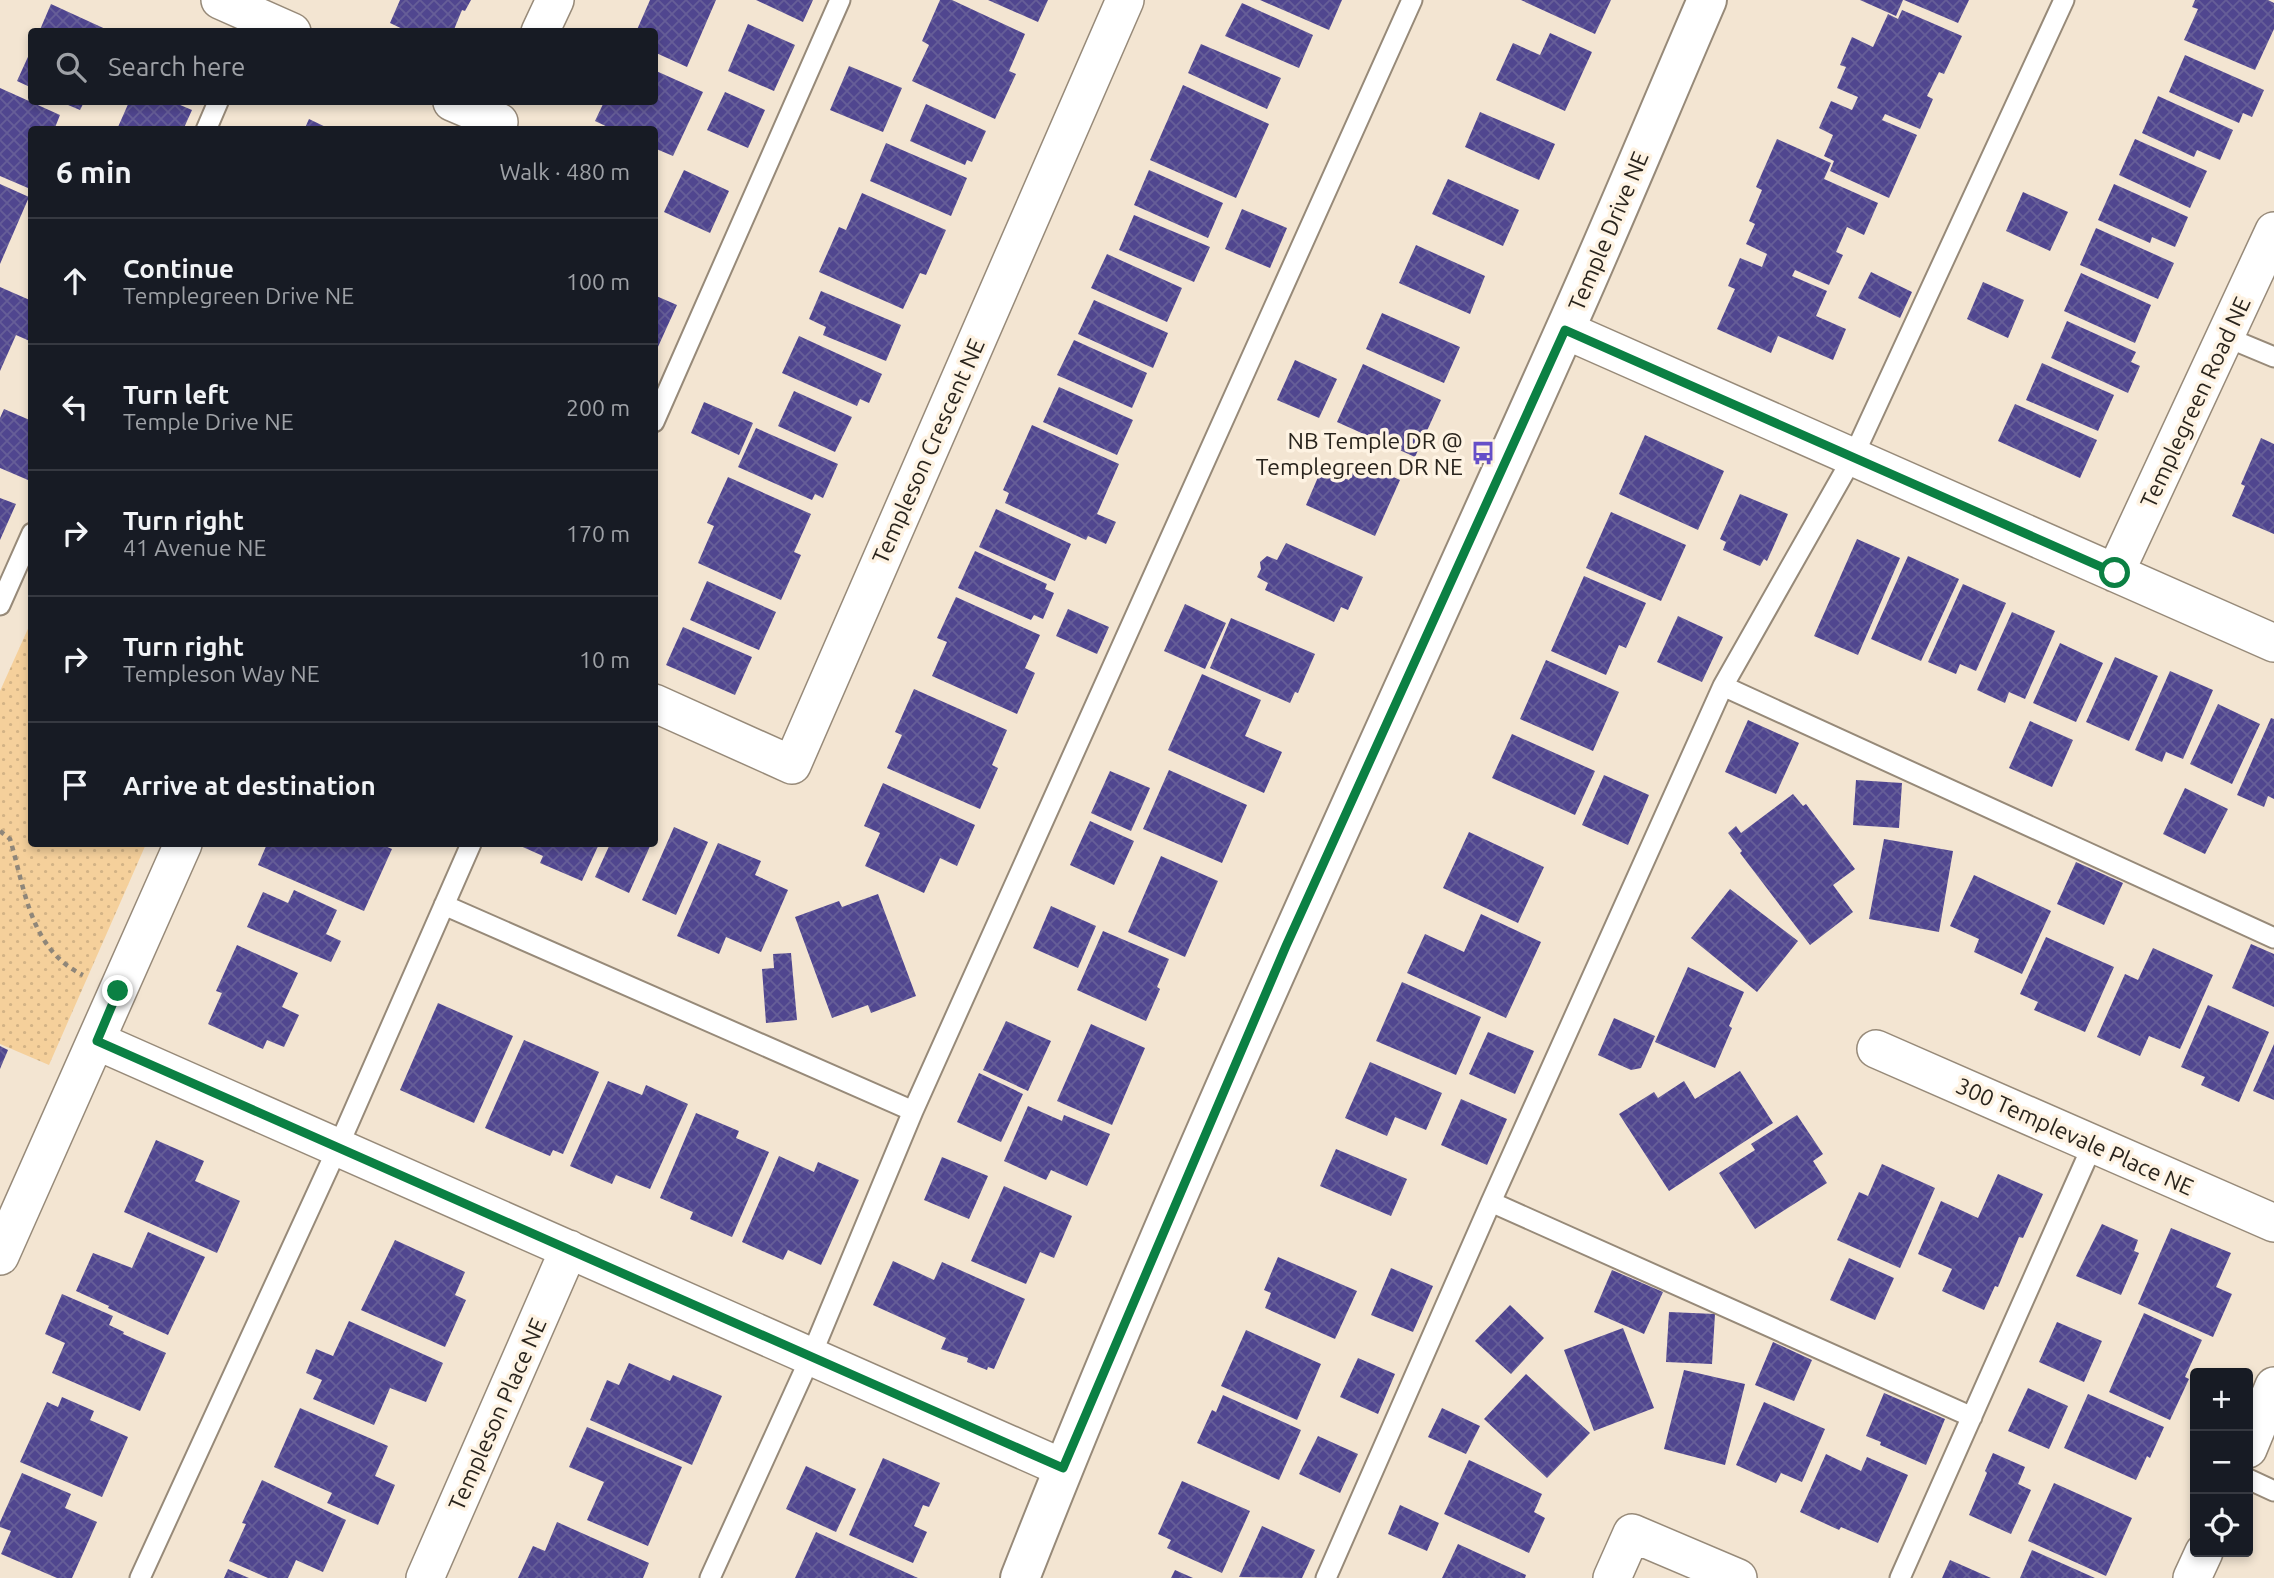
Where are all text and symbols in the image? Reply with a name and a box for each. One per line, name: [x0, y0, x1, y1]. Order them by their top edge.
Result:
search box: [28, 28, 658, 105]
icon: search: [52, 48, 90, 86]
text: Search here: [108, 52, 245, 81]
street label: Temple Drive NE: [1563, 148, 1653, 314]
text: 6 min: [56, 155, 132, 189]
text: Walk · 480 m: [499, 159, 630, 184]
text: Continue: [123, 254, 234, 283]
icon: ahead: [56, 262, 94, 300]
text: 100 m: [566, 269, 630, 294]
text: Templegreen Drive NE: [123, 283, 354, 308]
street label: Templegreen Road NE: [2135, 293, 2255, 511]
street label: Templeson Crescent NE: [867, 335, 989, 567]
text: Turn left: [123, 380, 229, 409]
icon: left: [56, 388, 94, 426]
text: 200 m: [566, 395, 630, 420]
text: Temple Drive NE: [123, 409, 294, 434]
place label: NB Temple DR @ Templegreen DR NE: [1256, 428, 1463, 479]
bus stop icon: NB Temple DR @ Templegreen DR NE: [1469, 439, 1497, 467]
text: Turn right: [123, 506, 244, 535]
icon: right: [56, 514, 94, 552]
text: 170 m: [566, 521, 630, 546]
text: 41 Avenue NE: [123, 535, 266, 560]
route start: [2099, 557, 2130, 588]
text: Turn right: [123, 632, 244, 661]
icon: right: [56, 640, 94, 678]
text: 10 m: [579, 647, 630, 672]
text: Templeson Way NE: [123, 661, 320, 686]
icon: arrive: [56, 766, 94, 804]
text: Arrive at destination: [123, 771, 376, 800]
route end: [102, 975, 133, 1006]
street label: 300 Templevale Place NE: [1952, 1072, 2198, 1200]
street label: Templeson Place NE: [443, 1314, 551, 1514]
map controls: [2190, 1368, 2253, 1557]
button: +: [2190, 1368, 2253, 1431]
button: −: [2190, 1431, 2253, 1494]
button: locate: [2190, 1494, 2253, 1557]

